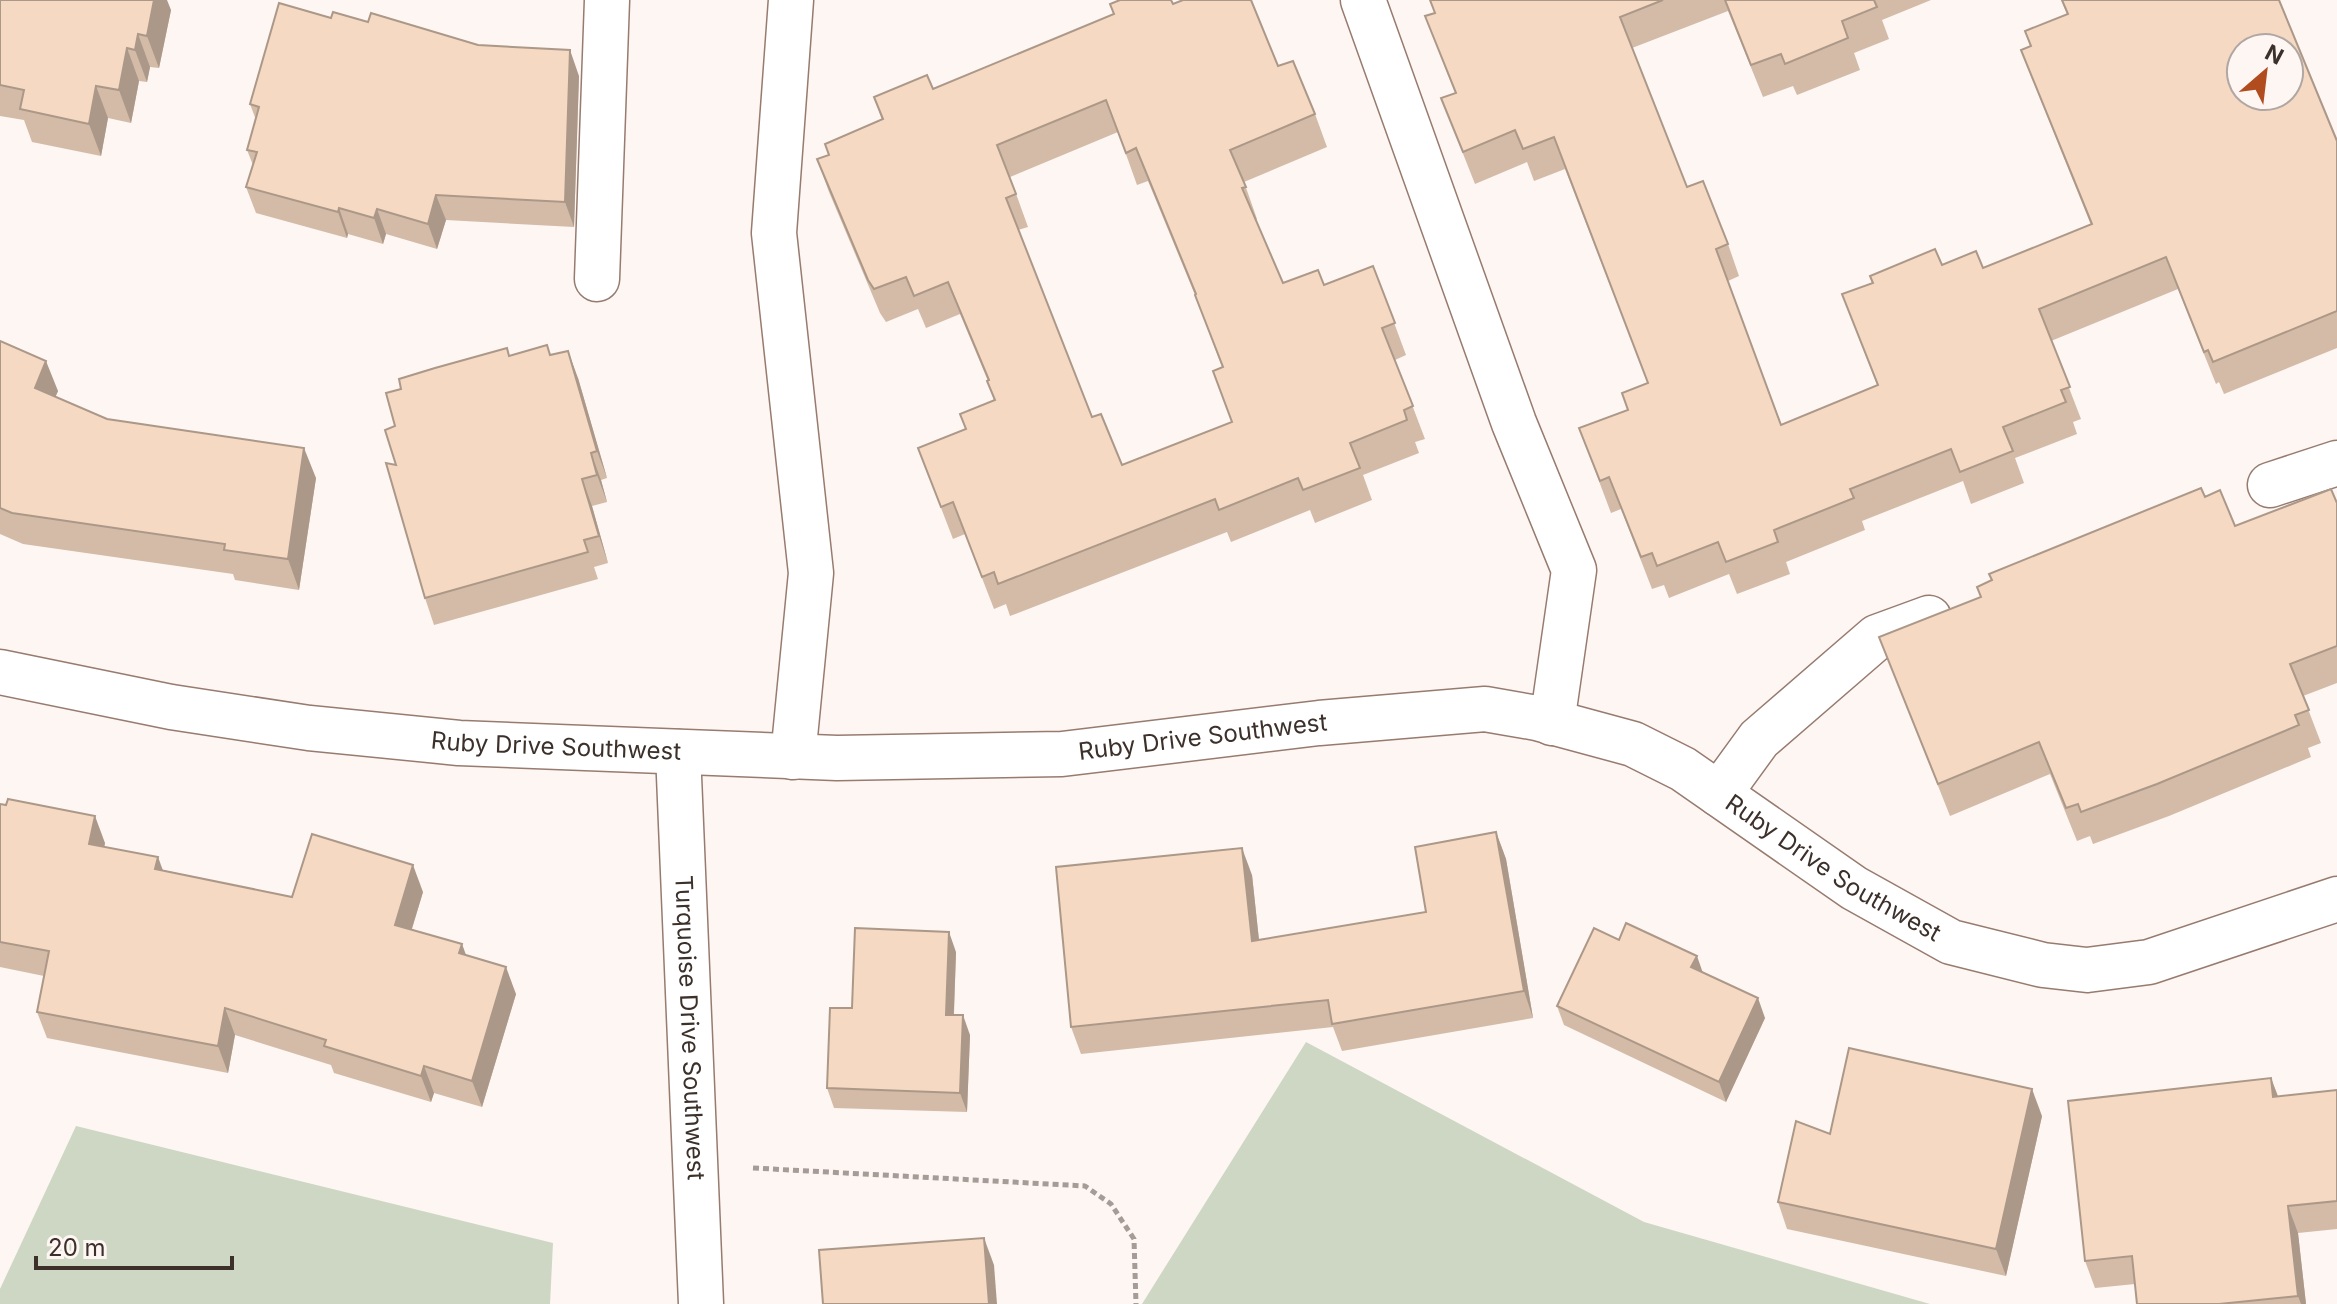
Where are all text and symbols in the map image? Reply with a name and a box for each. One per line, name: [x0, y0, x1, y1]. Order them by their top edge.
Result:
north arrow: [2225, 32, 2305, 112]
text: N: [2261, 39, 2288, 70]
street label: Ruby Drive Southwest: [1077, 707, 1328, 766]
street label: Ruby Drive Southwest: [430, 725, 682, 766]
street label: Ruby Drive Southwest: [1720, 788, 1946, 947]
street label: Turquoise Drive Southwest: [669, 875, 711, 1181]
scale bar: [36, 1220, 232, 1270]
text: 20 m: [48, 1233, 106, 1262]

